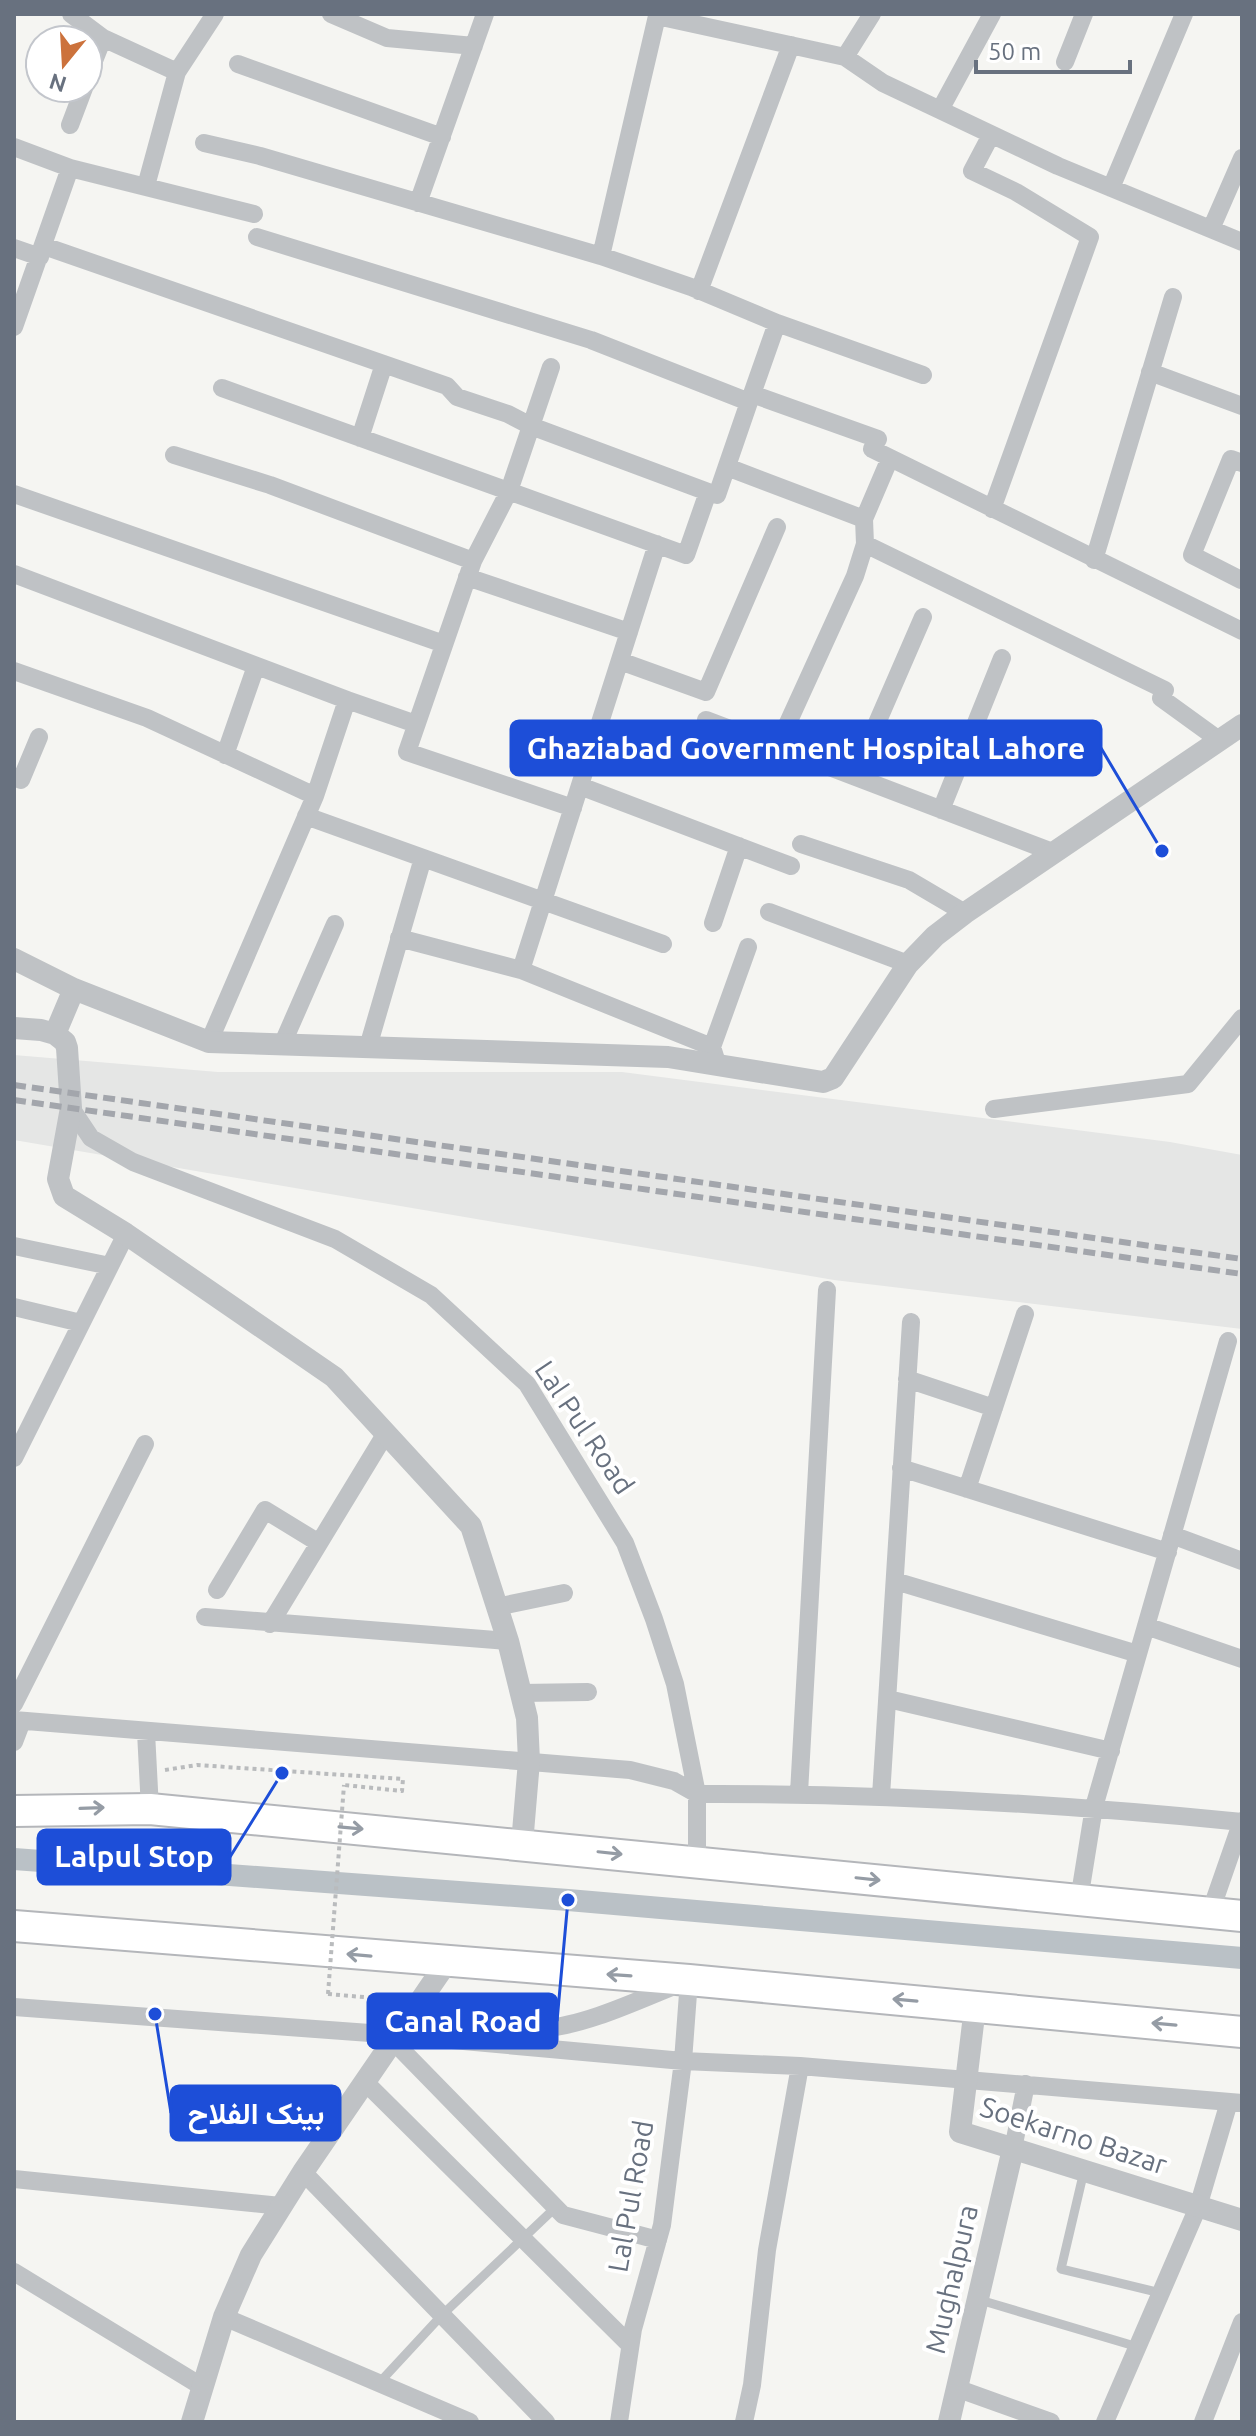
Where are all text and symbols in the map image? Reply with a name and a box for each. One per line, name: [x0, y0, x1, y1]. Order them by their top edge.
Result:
north arrow: [24, 24, 104, 104]
scale bar: [976, 24, 1130, 74]
text: 50 m: [988, 38, 1041, 65]
text: N: [46, 69, 69, 98]
callout: Ghaziabad Government Hospital Lahore: [511, 721, 1101, 775]
text: Ghaziabad Government Hospital Lahore: [527, 731, 1085, 765]
street label: Lal Pul Road: [529, 1355, 641, 1499]
one-way arrow: [78, 1801, 105, 1816]
one-way arrow: [337, 1821, 364, 1836]
callout: Lalpul Stop: [38, 1830, 230, 1884]
text: Lalpul Stop: [54, 1839, 214, 1873]
one-way arrow: [596, 1846, 623, 1861]
one-way arrow: [854, 1872, 881, 1887]
one-way arrow: [346, 1947, 373, 1962]
one-way arrow: [606, 1967, 633, 1982]
one-way arrow: [893, 1992, 919, 2007]
callout: Canal Road: [368, 1994, 557, 2048]
text: Canal Road: [384, 2004, 542, 2038]
one-way arrow: [1151, 2017, 1178, 2032]
callout: بینک الفلاح: [171, 2086, 340, 2140]
street label: Soekarno Bazar: [977, 2090, 1172, 2180]
text: بینک الفلاح: [188, 2096, 324, 2134]
street label: Lal Pul Road: [601, 2118, 659, 2274]
street label: Mughalpura: [919, 2202, 983, 2356]

